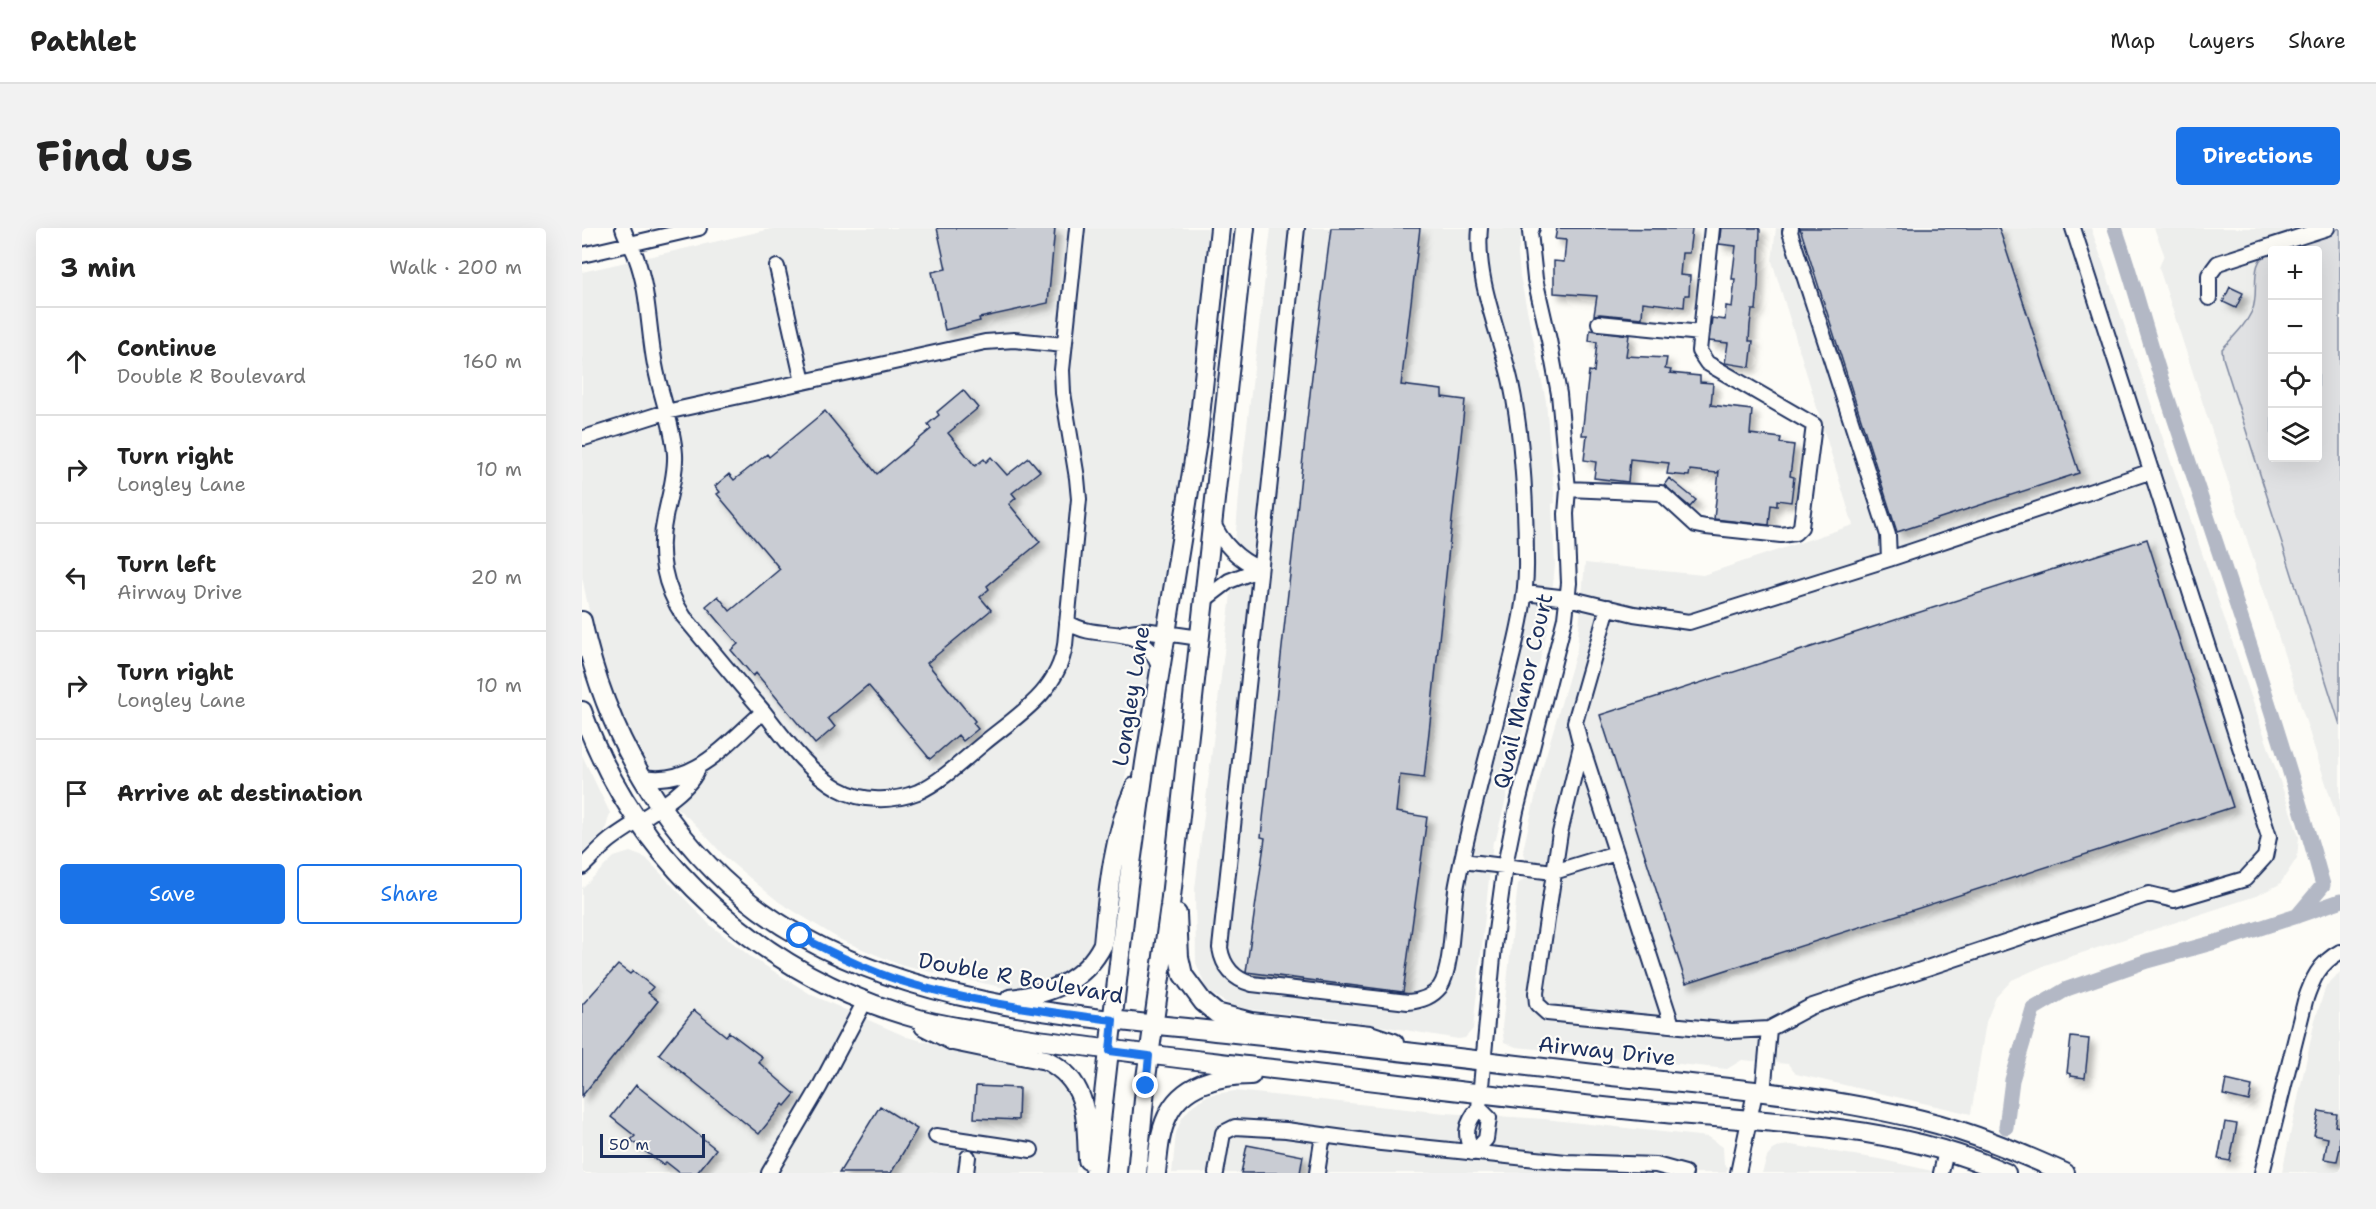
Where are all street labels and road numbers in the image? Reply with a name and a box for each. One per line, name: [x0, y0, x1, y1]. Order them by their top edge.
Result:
street label: Quail Manor Court: [1486, 590, 1560, 792]
street label: Longley Lane: [1106, 624, 1156, 768]
street label: Double R Boulevard: [916, 946, 1126, 1010]
street label: Airway Drive: [1537, 1029, 1677, 1073]

